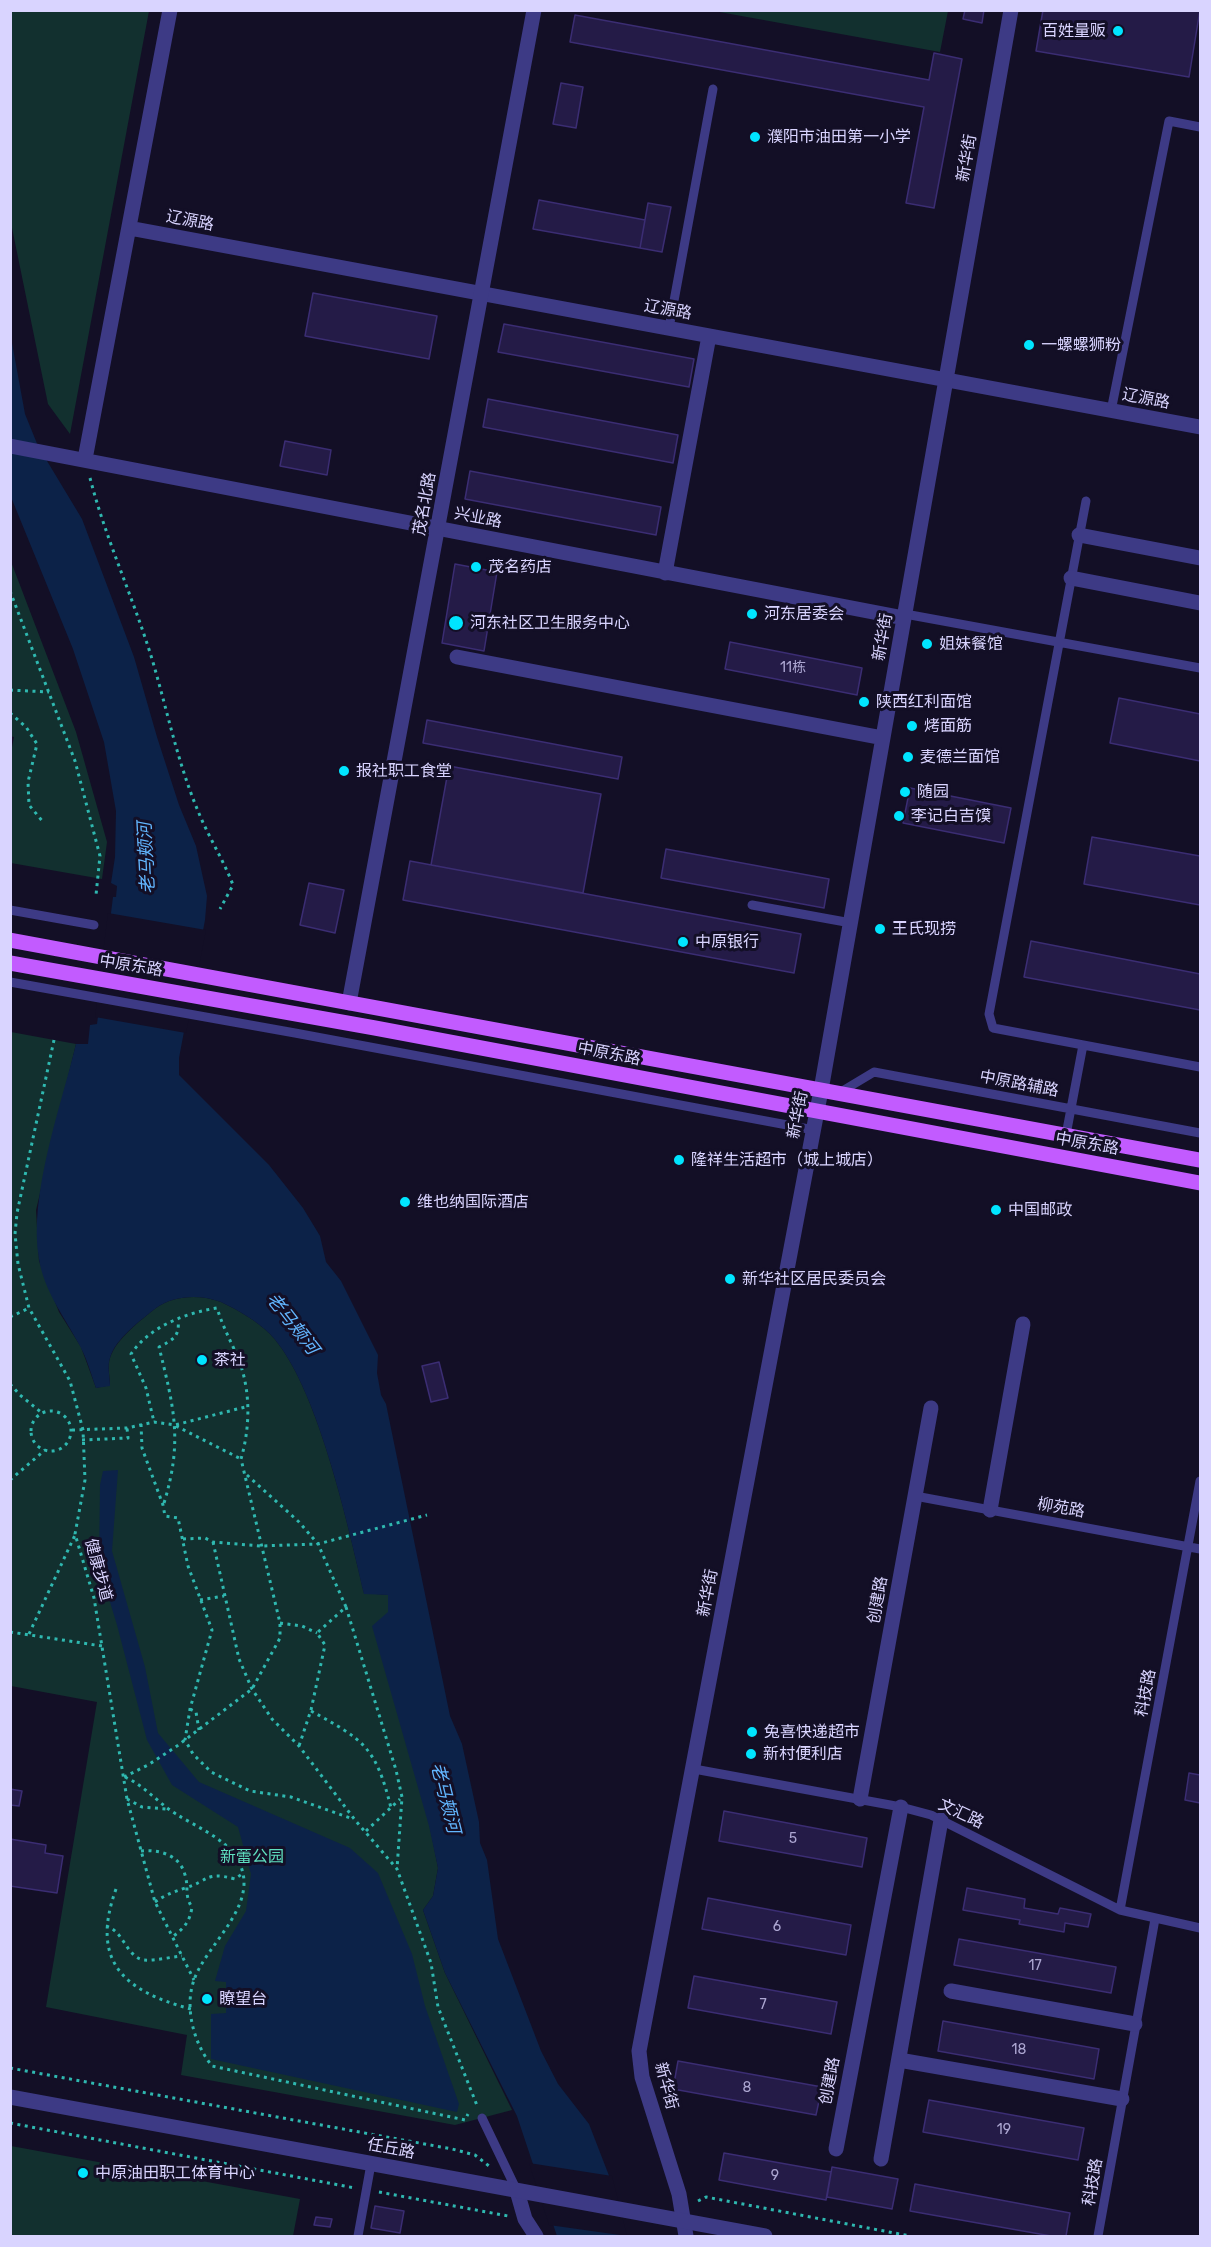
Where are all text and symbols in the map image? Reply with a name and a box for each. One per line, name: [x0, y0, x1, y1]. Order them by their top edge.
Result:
place label: 百姓量贩: [1042, 21, 1106, 41]
marker: 百姓量贩: [1111, 24, 1125, 38]
place label: 濮阳市油田第一小学: [767, 127, 911, 147]
marker: 濮阳市油田第一小学: [748, 130, 762, 144]
street label: 新华街: [953, 133, 981, 183]
street label: 辽源路: [165, 207, 215, 235]
street label: 辽源路: [643, 296, 693, 324]
place label: 一螺螺狮粉: [1041, 335, 1121, 355]
marker: 一螺螺狮粉: [1022, 338, 1036, 352]
street label: 辽源路: [1121, 385, 1171, 413]
street label: 茂名北路: [410, 471, 440, 537]
street label: 兴业路: [453, 504, 503, 532]
place label: 茂名药店: [488, 557, 552, 577]
marker: 茂名药店: [469, 560, 483, 574]
place label: 河东居委会: [764, 604, 844, 624]
marker: 河东居委会: [745, 607, 759, 621]
street label: 新华街: [869, 612, 897, 662]
place label: 河东社区卫生服务中心: [470, 613, 630, 633]
marker: 河东社区卫生服务中心: [447, 614, 465, 632]
place label: 姐妹餐馆: [939, 634, 1003, 654]
marker: 姐妹餐馆: [920, 637, 934, 651]
house number: 11栋: [780, 660, 806, 676]
place label: 陕西红利面馆: [876, 692, 972, 712]
marker: 陕西红利面馆: [857, 695, 871, 709]
place label: 烤面筋: [924, 716, 972, 736]
marker: 烤面筋: [905, 719, 919, 733]
place label: 麦德兰面馆: [920, 747, 1000, 767]
marker: 麦德兰面馆: [901, 750, 915, 764]
place label: 报社职工食堂: [356, 761, 452, 781]
marker: 报社职工食堂: [337, 764, 351, 778]
place label: 随园: [917, 782, 949, 802]
marker: 随园: [898, 785, 912, 799]
place label: 李记白吉馍: [911, 806, 991, 826]
marker: 李记白吉馍: [892, 809, 906, 823]
water label: 老马颊河: [134, 821, 160, 895]
place label: 王氏现捞: [892, 919, 956, 939]
marker: 王氏现捞: [873, 922, 887, 936]
place label: 中原银行: [695, 932, 759, 952]
marker: 中原银行: [676, 935, 690, 949]
street label: 中原东路: [98, 952, 164, 980]
street label: 中原东路: [576, 1038, 642, 1070]
street label: 中原路辅路: [978, 1067, 1060, 1101]
street label: 新华街: [784, 1090, 812, 1140]
street label: 中原东路: [1054, 1129, 1120, 1159]
place label: 隆祥生活超市（城上城店）: [691, 1150, 883, 1170]
marker: 隆祥生活超市（城上城店）: [672, 1153, 686, 1167]
place label: 维也纳国际酒店: [417, 1192, 529, 1212]
marker: 维也纳国际酒店: [398, 1195, 412, 1209]
place label: 中国邮政: [1008, 1200, 1072, 1220]
marker: 中国邮政: [989, 1203, 1003, 1217]
place label: 新华社区居民委员会: [742, 1269, 886, 1289]
marker: 新华社区居民委员会: [723, 1272, 737, 1286]
water label: 老马颊河: [261, 1289, 323, 1359]
place label: 茶社: [214, 1350, 246, 1370]
marker: 茶社: [195, 1353, 209, 1367]
street label: 柳苑路: [1036, 1494, 1086, 1522]
street label: 健康步道: [80, 1537, 116, 1603]
street label: 新华街: [694, 1568, 722, 1618]
street label: 创建路: [864, 1575, 892, 1625]
street label: 科技路: [1132, 1668, 1160, 1718]
place label: 兔喜快递超市: [764, 1722, 860, 1742]
marker: 兔喜快递超市: [745, 1725, 759, 1739]
place label: 新村便利店: [763, 1744, 843, 1764]
marker: 新村便利店: [744, 1747, 758, 1761]
water label: 老马颊河: [426, 1760, 464, 1836]
street label: 文汇路: [935, 1795, 987, 1833]
house number: 5: [789, 1831, 797, 1847]
park label: 新蕾公园: [220, 1847, 284, 1867]
house number: 6: [773, 1919, 781, 1935]
house number: 17: [1028, 1958, 1042, 1974]
place label: 瞭望台: [219, 1989, 267, 2009]
marker: 瞭望台: [200, 1992, 214, 2006]
house number: 7: [759, 1997, 767, 2013]
house number: 18: [1012, 2042, 1026, 2058]
street label: 创建路: [816, 2056, 844, 2106]
street label: 新华街: [651, 2060, 681, 2112]
house number: 8: [743, 2080, 751, 2096]
house number: 19: [997, 2122, 1011, 2138]
street label: 任丘路: [366, 2135, 416, 2163]
street label: 科技路: [1079, 2157, 1107, 2207]
place label: 中原油田职工体育中心: [95, 2163, 255, 2183]
marker: 中原油田职工体育中心: [76, 2166, 90, 2180]
house number: 9: [771, 2168, 779, 2184]

